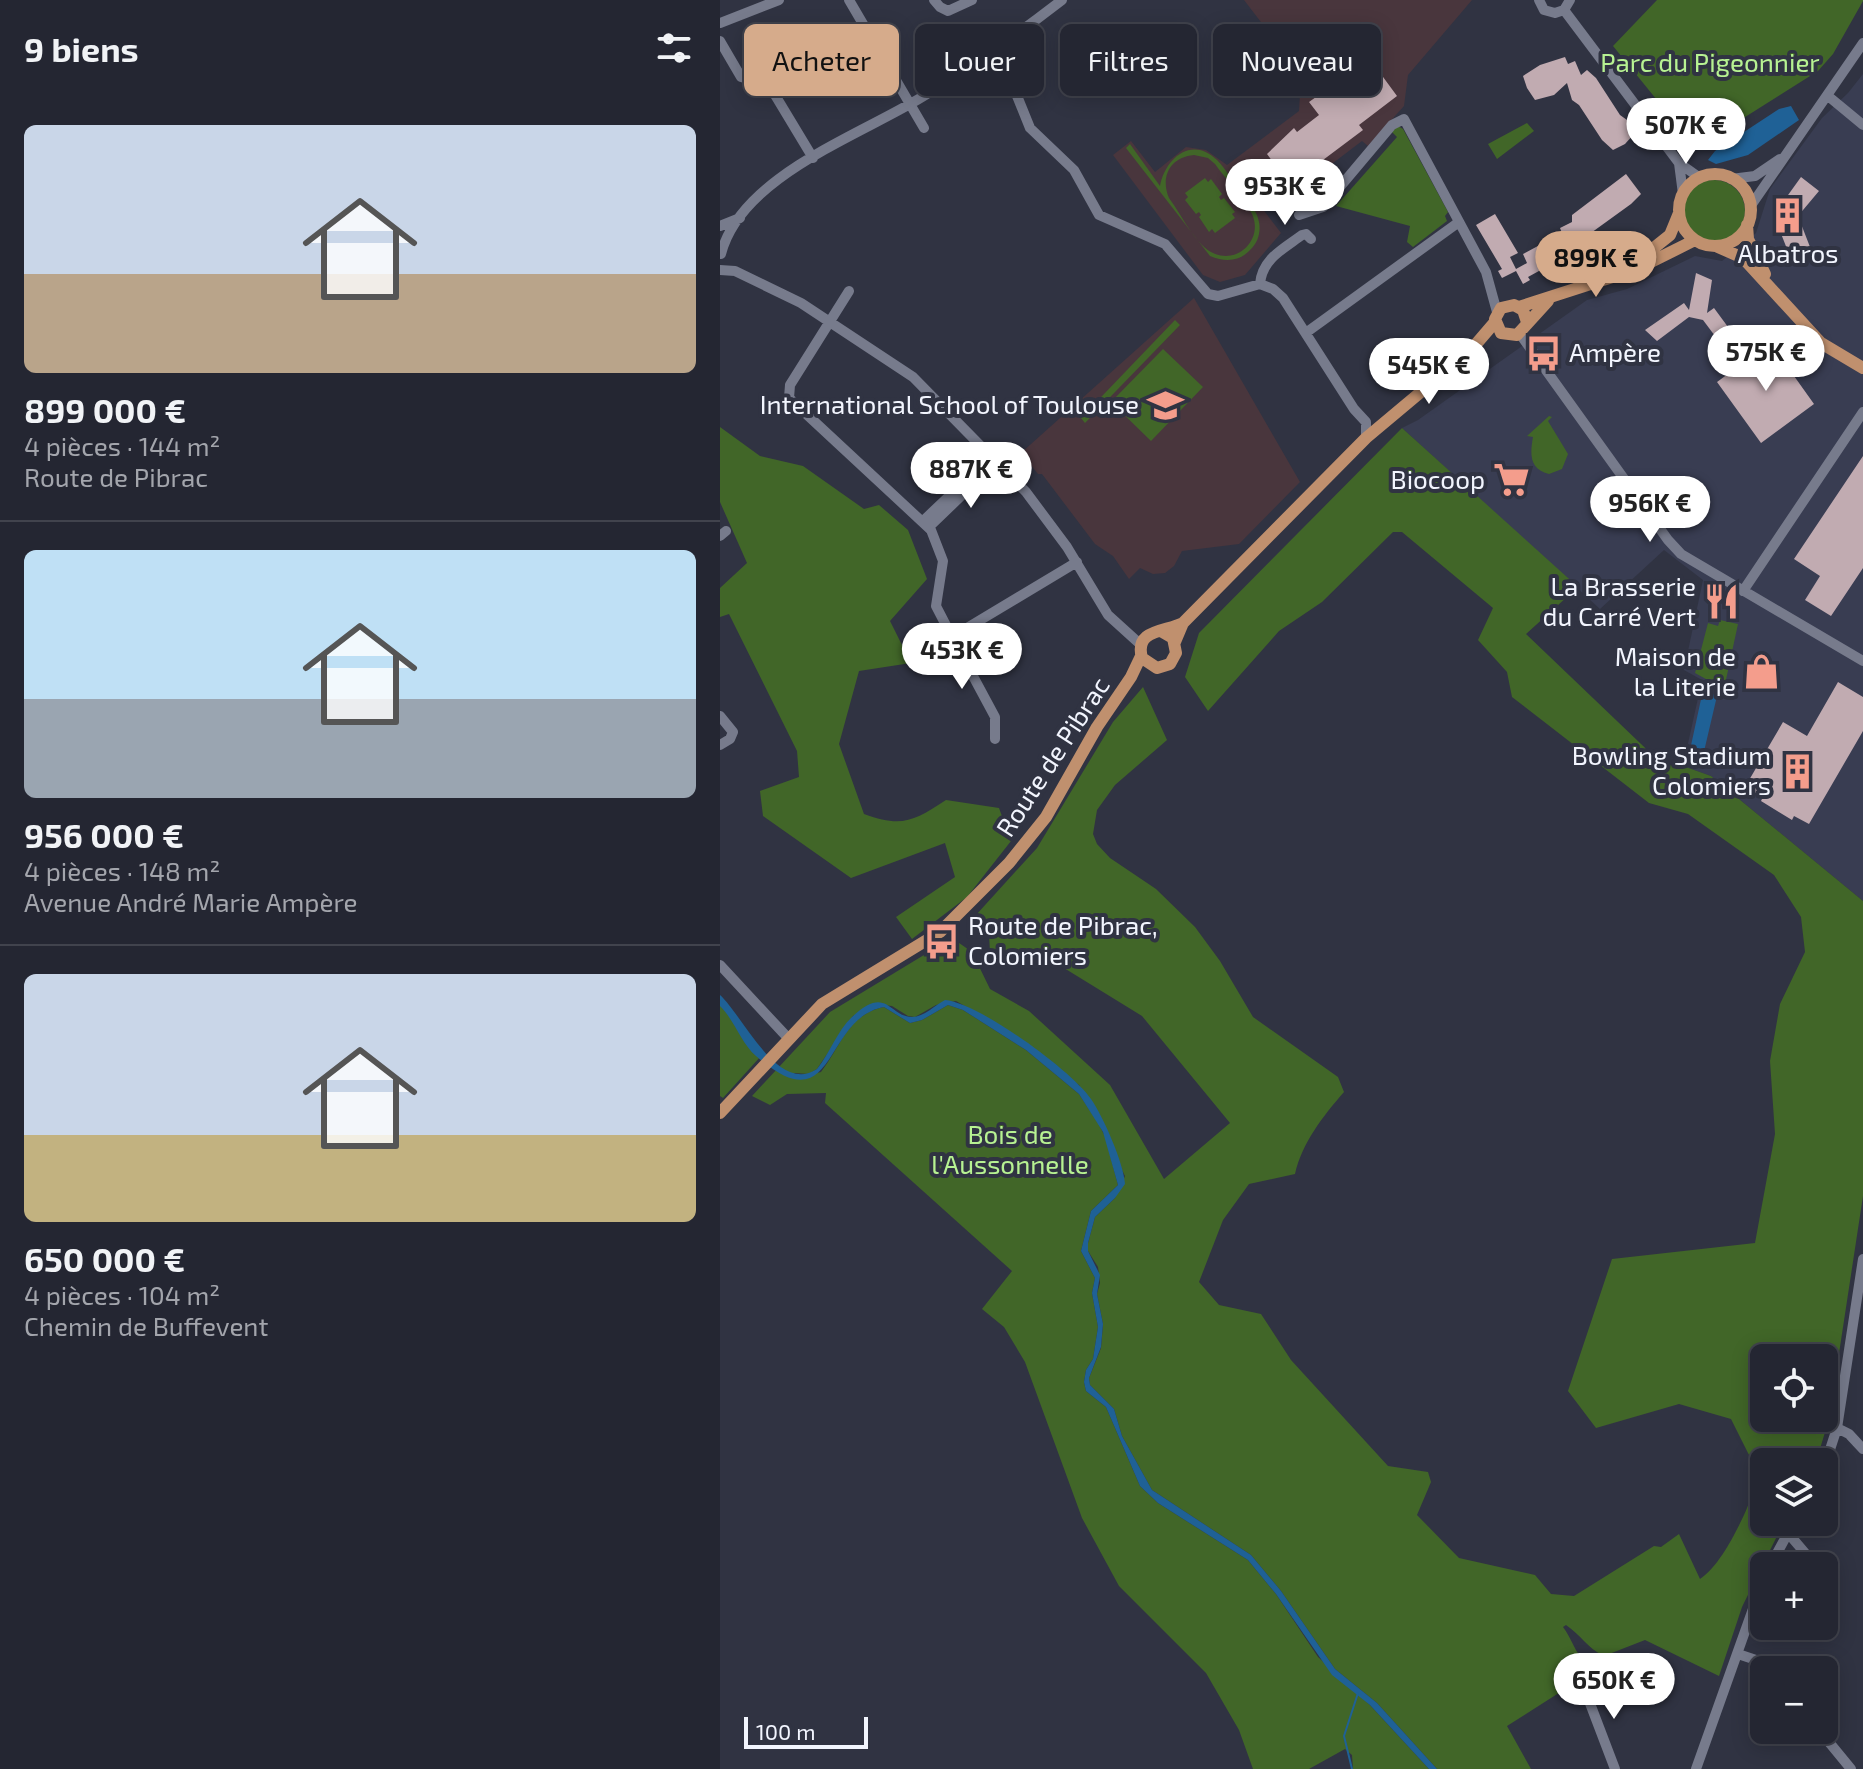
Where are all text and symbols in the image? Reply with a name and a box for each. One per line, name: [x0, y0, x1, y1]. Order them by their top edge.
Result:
chip: Acheter: [744, 24, 899, 96]
chip: Louer: [915, 24, 1044, 96]
chip: Filtres: [1060, 24, 1197, 96]
chip: Nouveau: [1213, 24, 1381, 96]
icon: filters: [652, 26, 696, 70]
text: 9 biens: [24, 28, 139, 69]
park label: Parc du Pigeonnier: [1600, 46, 1820, 77]
pin: 507K €: [1621, 98, 1751, 166]
text: 507K €: [1644, 108, 1728, 139]
pin: 953K €: [1220, 159, 1350, 227]
text: 953K €: [1244, 169, 1326, 200]
icon: home: [288, 177, 432, 321]
building icon: Albatros: [1769, 196, 1807, 234]
pin: 899K €: [1531, 231, 1661, 299]
place label: Albatros: [1738, 237, 1838, 268]
text: 899K €: [1553, 241, 1639, 272]
pin: 575K €: [1701, 325, 1831, 393]
bus stop icon: Ampère: [1524, 334, 1562, 372]
text: 575K €: [1726, 335, 1806, 366]
place label: Ampère: [1569, 336, 1661, 367]
pin: 545K €: [1364, 338, 1494, 406]
text: 545K €: [1387, 348, 1471, 379]
school or university icon: International School of Toulouse: [1146, 386, 1184, 424]
place label: International School of Toulouse: [760, 388, 1139, 419]
text: 899 000 €: [24, 389, 186, 430]
text: 4 pièces · 144 m²: [24, 430, 220, 461]
pin: 887K €: [906, 442, 1036, 510]
text: 887K €: [929, 452, 1013, 483]
text: Route de Pibrac: [24, 461, 208, 492]
supermarket icon: Biocoop: [1492, 461, 1530, 499]
place label: Biocoop: [1391, 463, 1485, 494]
pin: 956K €: [1585, 476, 1715, 544]
text: 956K €: [1608, 486, 1692, 517]
place label: La Brasserie du Carré Vert: [1543, 570, 1696, 631]
restaurant icon: La Brasserie du Carré Vert: [1703, 583, 1741, 621]
icon: home: [288, 602, 432, 746]
pin: 453K €: [897, 623, 1027, 691]
text: 453K €: [920, 633, 1004, 664]
place label: Maison de la Literie: [1615, 640, 1736, 701]
shop icon: Maison de la Literie: [1743, 653, 1781, 691]
street label: Route de Pibrac: [989, 671, 1115, 842]
place label: Bowling Stadium Colomiers: [1572, 739, 1771, 800]
building icon: Bowling Stadium Colomiers: [1778, 752, 1816, 790]
text: 956 000 €: [24, 814, 184, 855]
text: 4 pièces · 148 m²: [24, 855, 220, 886]
text: Avenue André Marie Ampère: [24, 886, 357, 917]
place label: Route de Pibrac, Colomiers: [968, 909, 1158, 970]
bus stop icon: Route de Pibrac, Colomiers: [923, 922, 961, 960]
icon: home: [288, 1026, 432, 1170]
park label: Bois de l'Aussonnelle: [931, 1118, 1089, 1179]
text: 650 000 €: [24, 1238, 185, 1279]
text: 4 pièces · 104 m²: [24, 1279, 220, 1310]
text: Chemin de Buffevent: [24, 1310, 268, 1341]
map controls: [1750, 1344, 1838, 1744]
button: locate: [1750, 1344, 1838, 1432]
button: layers: [1750, 1448, 1838, 1536]
button: +: [1750, 1552, 1838, 1640]
pin: 650K €: [1549, 1653, 1679, 1721]
button: −: [1750, 1656, 1838, 1744]
text: 650K €: [1572, 1663, 1656, 1694]
scale bar: [744, 1713, 868, 1749]
text: 100 m: [756, 1718, 815, 1744]

